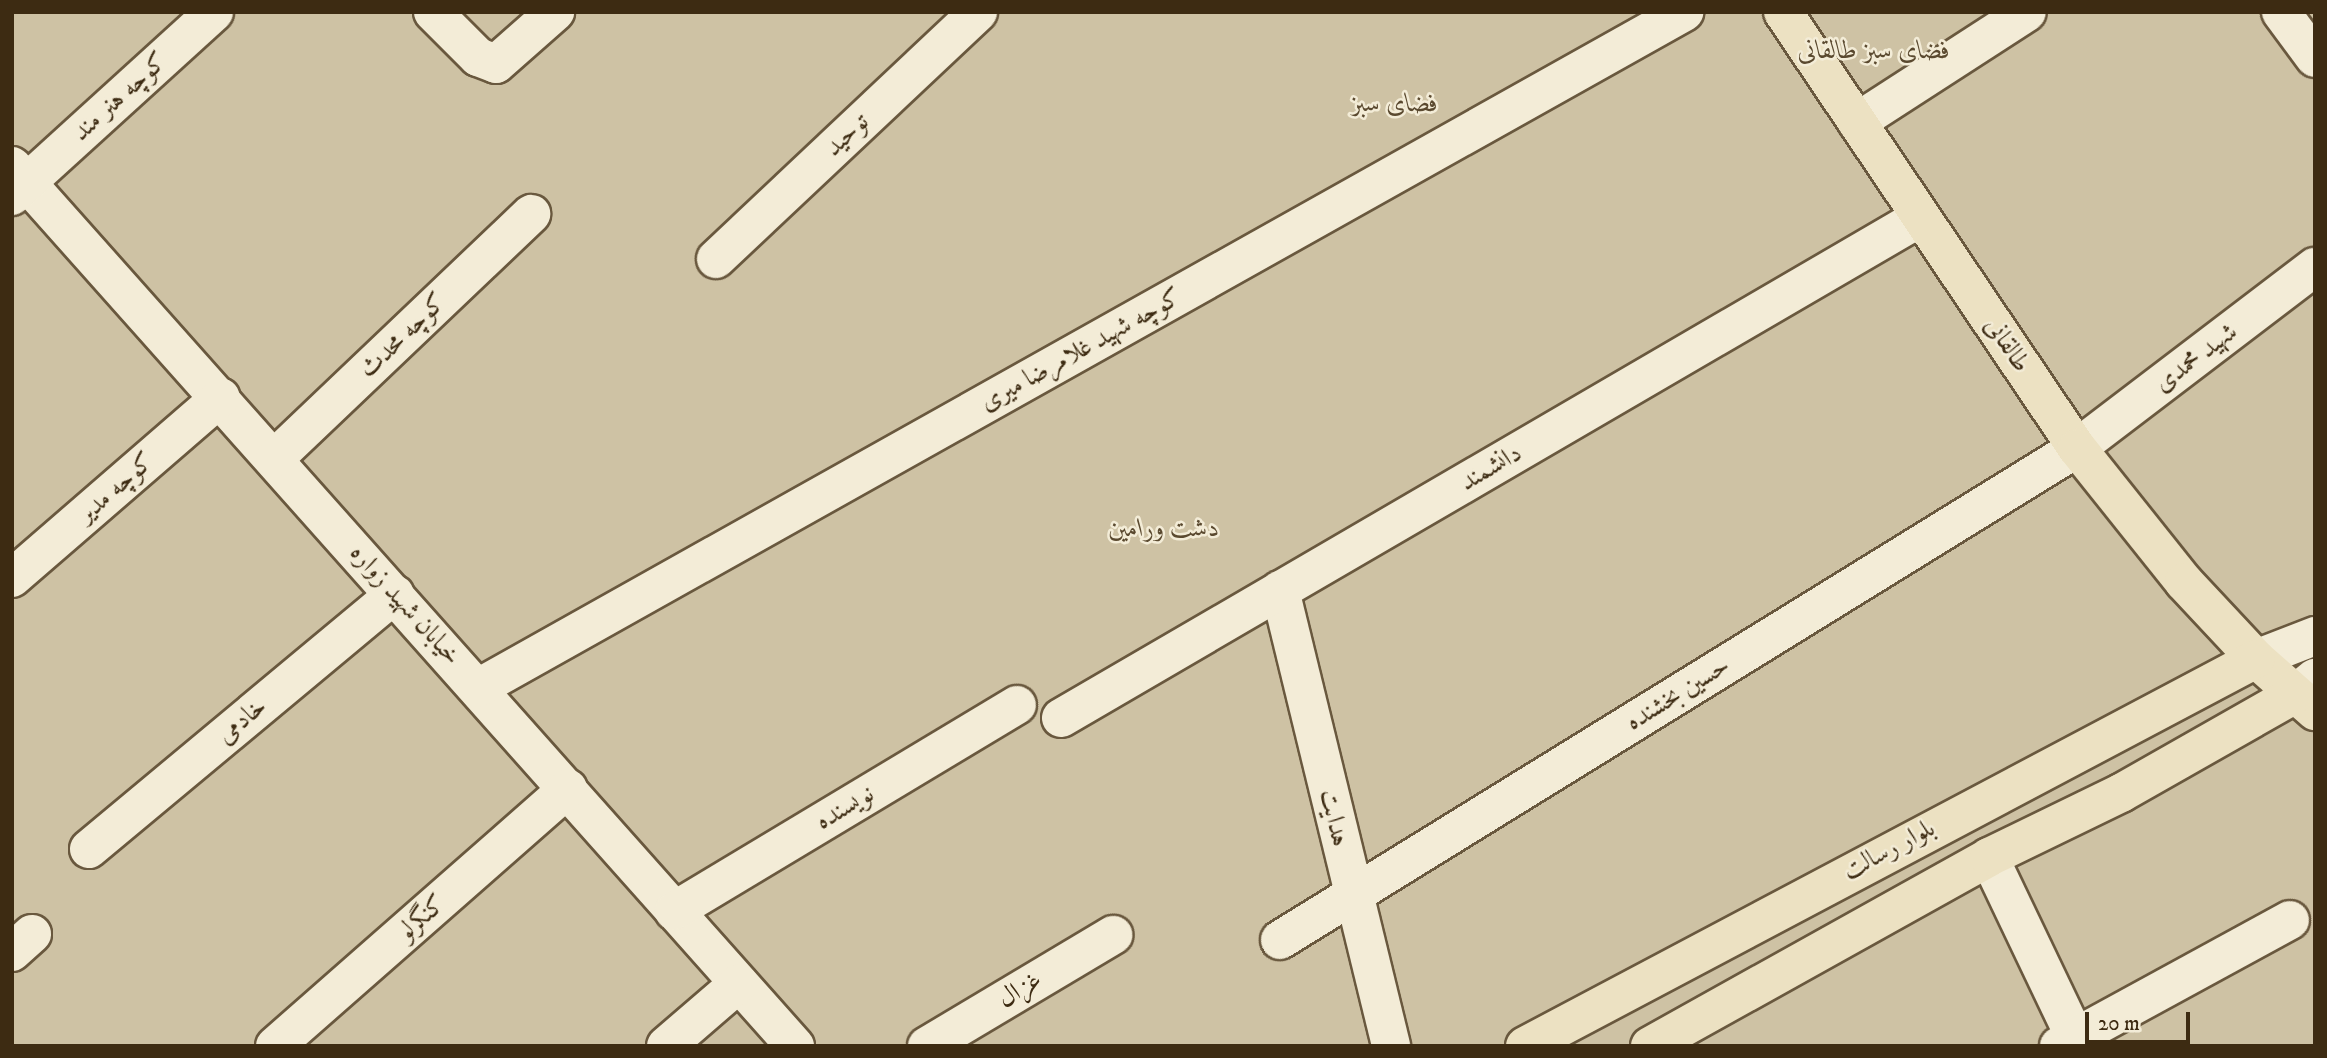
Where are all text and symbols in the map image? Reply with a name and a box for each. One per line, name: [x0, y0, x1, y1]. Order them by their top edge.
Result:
park label: فضای سبز طالقانی: [1798, 35, 1950, 67]
street label: کوچه هنر مند: [66, 46, 174, 148]
park label: فضای سبز: [1351, 88, 1439, 120]
street label: توحید: [818, 107, 876, 163]
street label: کوچه شهید غلامرضا میری: [975, 282, 1187, 418]
street label: کوچه محدث: [353, 287, 453, 385]
street label: طالقانی: [1977, 311, 2037, 379]
street label: شهید محمدی: [2148, 317, 2244, 399]
street label: دانشمند: [1454, 438, 1528, 498]
street label: کوچه مدیر: [71, 446, 161, 530]
park label: دشت ورامین: [1108, 513, 1220, 545]
street label: خیابان شهید زواره: [343, 538, 467, 672]
street label: حسین بخشنده: [1620, 650, 1736, 738]
street label: خادمی: [211, 691, 273, 751]
street label: نویسنده: [810, 778, 880, 838]
street label: هدایت: [1312, 787, 1356, 849]
street label: بلوار رسالت: [1838, 813, 1940, 887]
street label: کنگرلو: [391, 888, 453, 948]
street label: غزال: [992, 965, 1048, 1015]
scale bar: [2089, 998, 2194, 1042]
text: 20 m: [2098, 1011, 2140, 1037]

